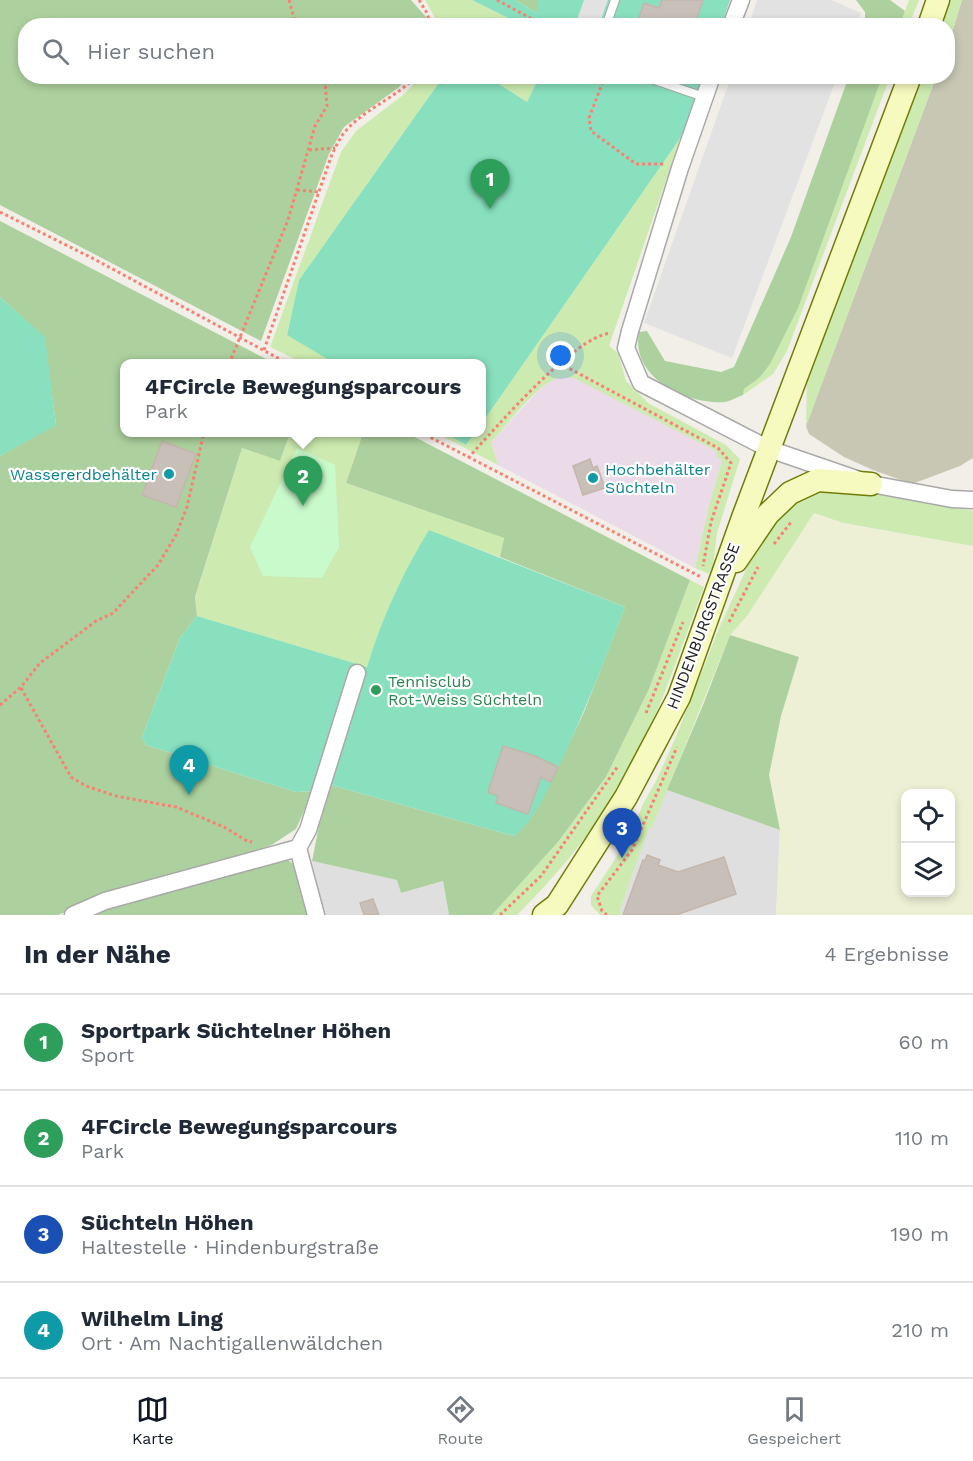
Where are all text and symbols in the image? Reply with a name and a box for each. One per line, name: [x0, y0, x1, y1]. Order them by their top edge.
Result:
search box: [18, 18, 955, 84]
icon: search: [39, 35, 72, 68]
text: Hier suchen: [87, 39, 215, 64]
pin: 1: [470, 160, 510, 209]
your location: [546, 341, 575, 370]
popup: [120, 359, 486, 437]
text: 4FCircle Bewegungsparcours: [145, 374, 461, 399]
text: Park: [145, 399, 188, 423]
pin: 2: [284, 456, 322, 506]
place label: Hochbehälter Süchteln: [605, 460, 711, 497]
place label: Wassererdbehälter: [10, 465, 157, 484]
marker: Wassererdbehälter: [162, 467, 176, 481]
marker: Hochbehälter Süchteln: [586, 471, 600, 485]
street label: HINDENBURGSTRASSE: [662, 540, 744, 712]
place label: Tennisclub Rot-Weiss Süchteln: [388, 672, 542, 709]
marker: Tennisclub Rot-Weiss Süchteln: [369, 683, 383, 697]
pin: 4: [170, 746, 208, 795]
map controls: [901, 789, 955, 897]
button: locate: [901, 789, 955, 843]
pin: 3: [602, 808, 642, 858]
button: layers: [901, 843, 955, 897]
text: In der Nähe: [24, 939, 171, 969]
text: 4 Ergebnisse: [825, 942, 949, 966]
text: Sportpark Süchtelner Höhen: [81, 1018, 391, 1043]
text: 1: [39, 1030, 48, 1054]
text: 60 m: [899, 1030, 949, 1054]
text: Sport: [81, 1043, 134, 1067]
text: 4FCircle Bewegungsparcours: [81, 1114, 397, 1139]
text: 2: [38, 1126, 49, 1150]
text: 110 m: [895, 1126, 949, 1150]
text: Park: [81, 1139, 124, 1163]
text: Süchteln Höhen: [81, 1210, 254, 1235]
text: 3: [38, 1222, 49, 1246]
text: 190 m: [891, 1222, 949, 1246]
text: Haltestelle · Hindenburgstraße: [81, 1235, 379, 1259]
text: Wilhelm Ling: [81, 1306, 223, 1331]
text: 4: [37, 1318, 50, 1342]
text: 210 m: [891, 1318, 949, 1342]
text: Ort · Am Nachtigallenwäldchen: [81, 1331, 383, 1355]
tab: Karte: [132, 1393, 173, 1448]
tab: Route: [437, 1393, 483, 1448]
tab: Gespeichert: [747, 1393, 841, 1448]

